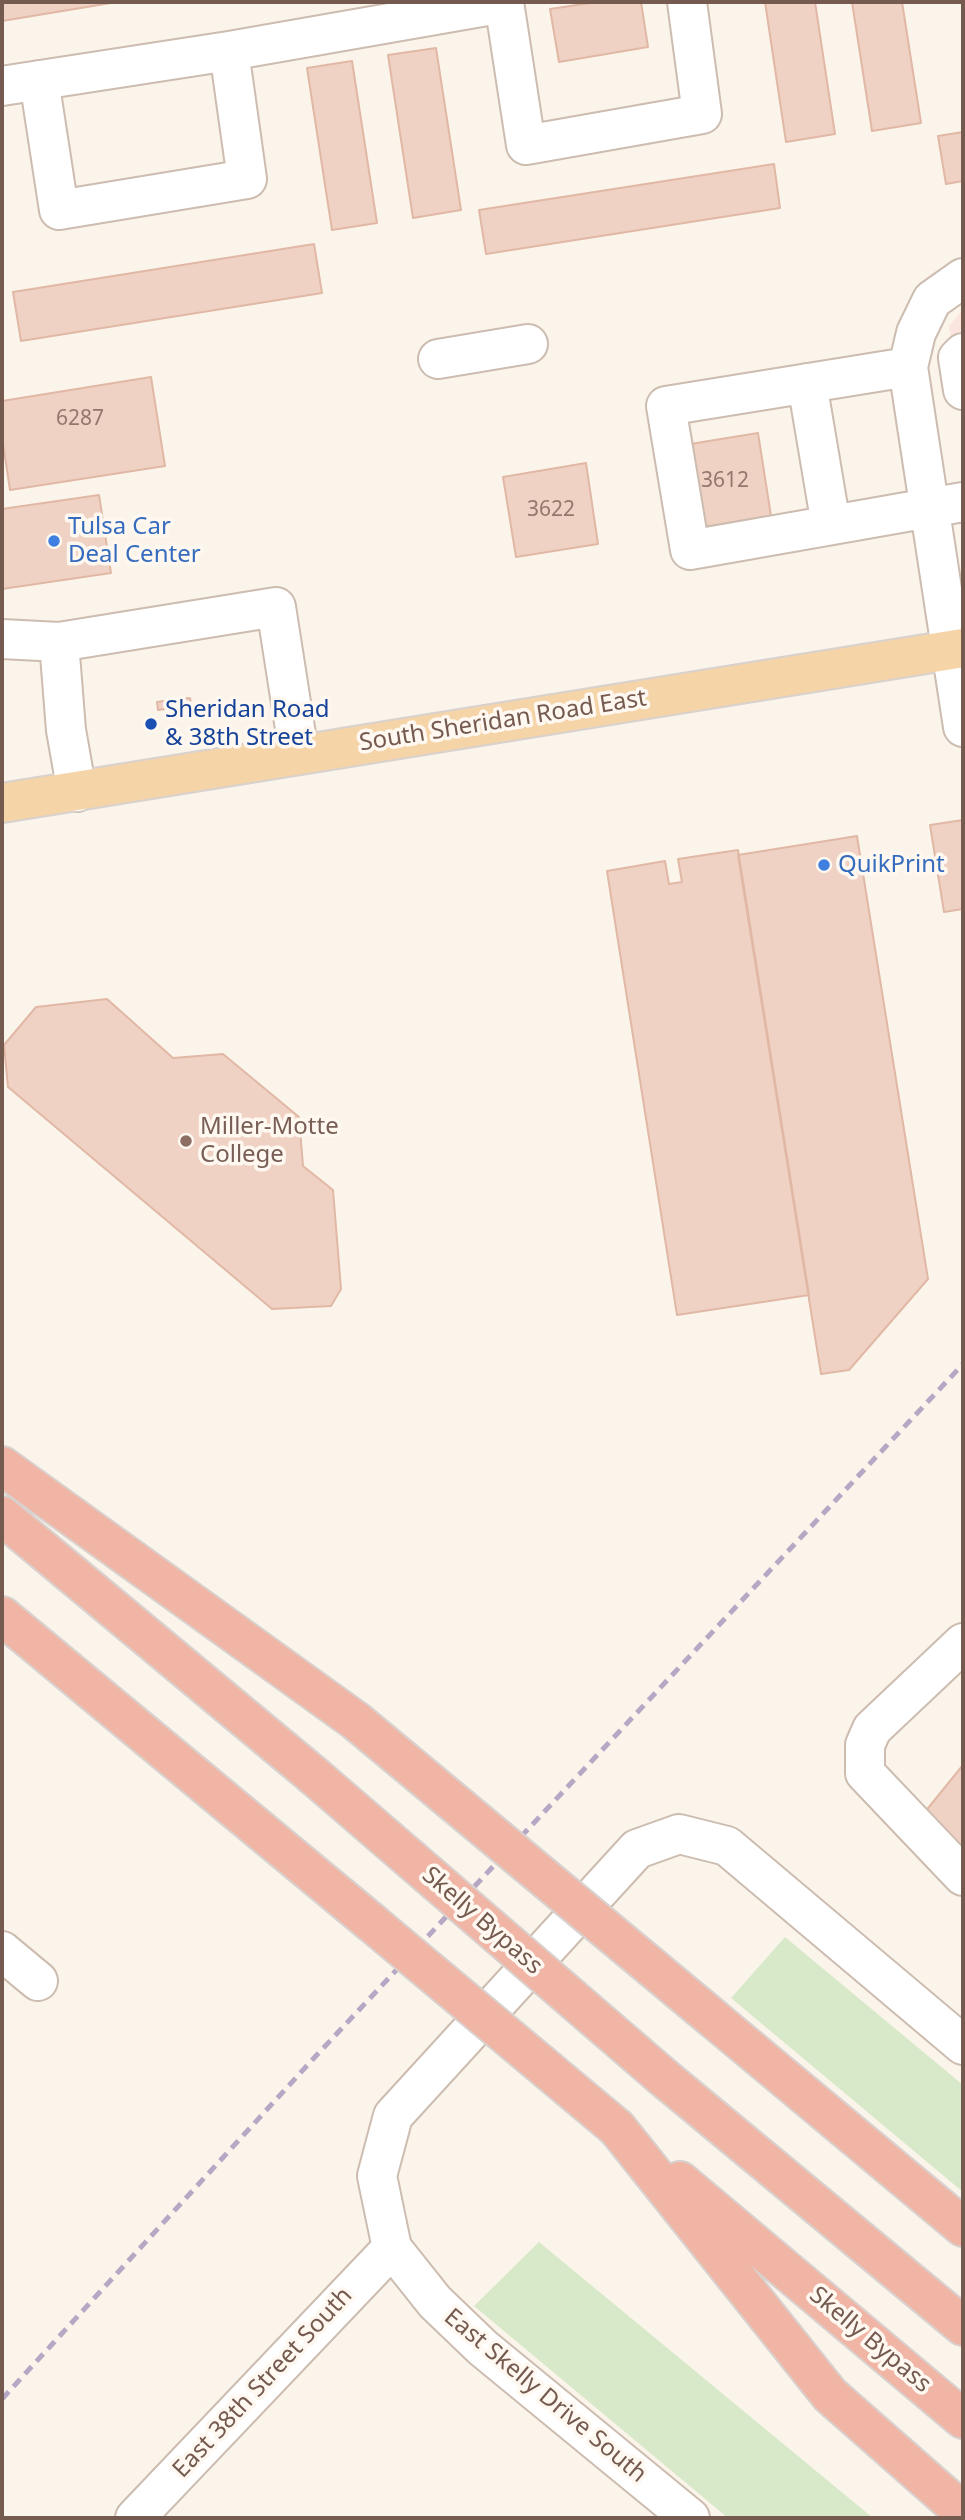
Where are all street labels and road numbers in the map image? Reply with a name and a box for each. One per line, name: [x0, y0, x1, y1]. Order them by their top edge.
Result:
street label: South Sheridan Road East: [357, 684, 649, 758]
street label: Skelly Bypass: [416, 1861, 548, 1981]
street label: Skelly Bypass: [804, 2281, 936, 2399]
street label: East 38th Street South: [167, 2282, 359, 2484]
street label: East Skelly Drive South: [438, 2303, 652, 2489]

